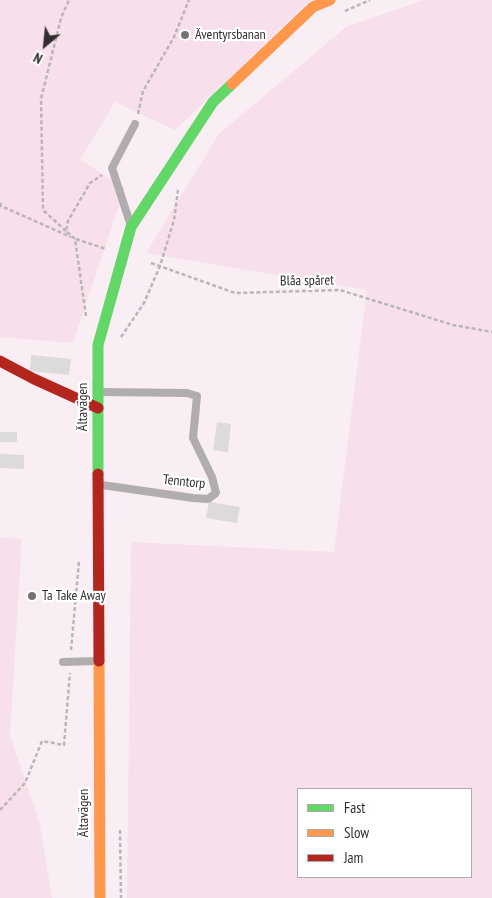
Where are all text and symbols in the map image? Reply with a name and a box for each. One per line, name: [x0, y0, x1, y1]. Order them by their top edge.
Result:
north arrow: [20, 20, 70, 70]
place label: Äventyrsbanan: [195, 27, 266, 43]
marker: Äventyrsbanan: [179, 29, 191, 41]
text: N: [30, 49, 46, 68]
street label: Blåa spåret: [280, 272, 334, 290]
street label: Ältavägen: [75, 383, 91, 431]
street label: Tenntorp: [162, 471, 206, 493]
place label: Ta Take Away: [42, 588, 106, 604]
marker: Ta Take Away: [26, 590, 38, 602]
legend: [297, 788, 472, 878]
street label: Ältavägen: [76, 789, 92, 837]
text: Fast: [344, 798, 365, 817]
text: Slow: [344, 823, 369, 842]
text: Jam: [344, 848, 363, 867]

